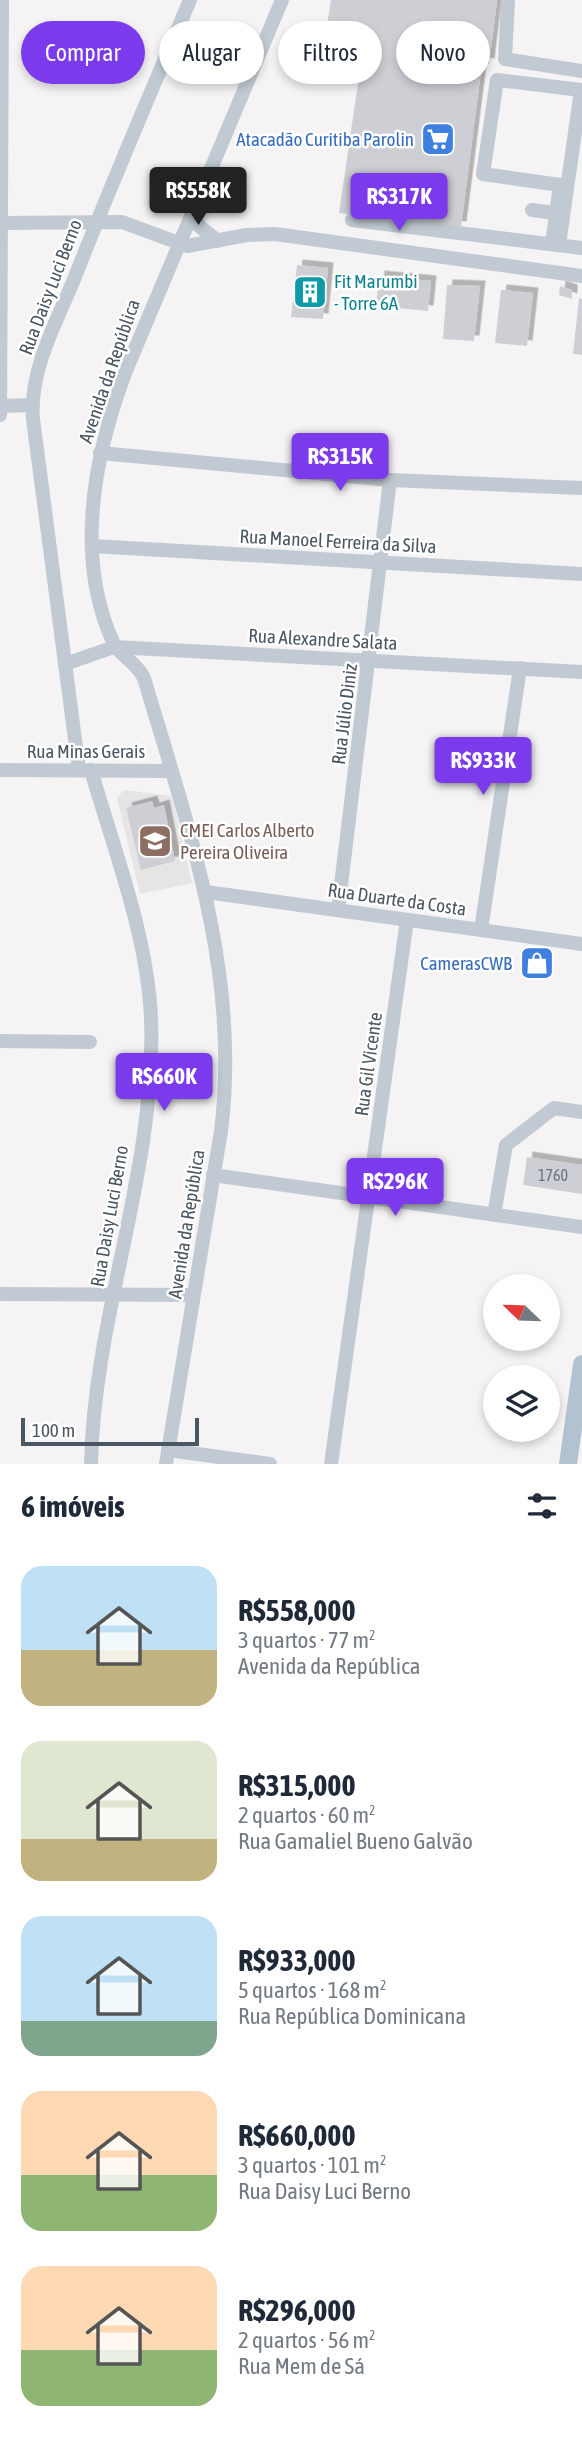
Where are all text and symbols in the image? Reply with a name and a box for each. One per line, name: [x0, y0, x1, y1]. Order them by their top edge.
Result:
chip: Comprar: [21, 21, 145, 84]
chip: Alugar: [159, 21, 264, 84]
chip: Filtros: [278, 21, 382, 84]
chip: Novo: [396, 21, 490, 84]
supermarket icon: Atacadão Curitiba Parolin: [419, 120, 457, 158]
place label: Atacadão Curitiba Parolin: [236, 128, 414, 150]
pin: R$558K: [141, 168, 255, 227]
pin: R$317K: [342, 174, 456, 233]
text: R$558K: [166, 177, 230, 203]
text: R$317K: [367, 183, 431, 209]
street label: Rua Daisy Luci Berno: [14, 216, 86, 358]
place label: Fit Marumbi - Torre 6A: [334, 270, 418, 314]
building icon: Fit Marumbi - Torre 6A: [291, 273, 329, 311]
street label: Avenida da República: [74, 296, 144, 446]
pin: R$315K: [283, 434, 397, 493]
text: R$315K: [308, 443, 372, 469]
street label: Rua Manoel Ferreira da Silva: [239, 525, 437, 557]
street label: Rua Alexandre Salata: [248, 624, 398, 654]
street label: Rua Júlio Diniz: [327, 662, 361, 766]
pin: R$933K: [426, 738, 540, 797]
street label: Rua Minas Gerais: [27, 740, 145, 762]
text: R$933K: [451, 747, 515, 773]
place label: CMEI Carlos Alberto Pereira Oliveira: [180, 819, 315, 863]
school or university icon: CMEI Carlos Alberto Pereira Oliveira: [136, 822, 174, 860]
street label: Rua Duarte da Costa: [326, 878, 468, 920]
shop icon: CamerasCWB: [518, 944, 556, 982]
place label: CamerasCWB: [420, 952, 512, 974]
street label: Rua Gil Vicente: [350, 1011, 386, 1117]
pin: R$660K: [107, 1054, 221, 1113]
text: R$660K: [132, 1063, 196, 1089]
street label: Rua Daisy Luci Berno: [86, 1144, 132, 1288]
street label: Avenida da República: [163, 1148, 209, 1300]
pin: R$296K: [338, 1158, 452, 1218]
house number: 1760: [538, 1166, 568, 1184]
text: R$296K: [363, 1168, 427, 1194]
north arrow: [483, 1274, 560, 1351]
map controls: [483, 1274, 560, 1442]
button: layers: [483, 1365, 560, 1442]
scale bar: [21, 1415, 200, 1447]
text: 100 m: [32, 1419, 75, 1441]
icon: filters: [523, 1487, 561, 1525]
text: 6 imóveis: [21, 1489, 125, 1523]
text: R$558,000: [238, 1593, 356, 1627]
icon: home: [77, 1594, 161, 1678]
text: 3 quartos · 77 m²: [238, 1627, 376, 1653]
text: Avenida da República: [238, 1653, 420, 1679]
text: R$315,000: [238, 1768, 356, 1802]
icon: home: [77, 1769, 161, 1853]
text: 2 quartos · 60 m²: [238, 1802, 376, 1828]
text: Rua Gamaliel Bueno Galvão: [238, 1828, 473, 1854]
text: R$933,000: [238, 1943, 356, 1977]
icon: home: [77, 1944, 161, 2028]
text: 5 quartos · 168 m²: [238, 1977, 386, 2003]
text: Rua República Dominicana: [238, 2003, 466, 2029]
text: R$660,000: [238, 2118, 356, 2152]
icon: home: [77, 2119, 161, 2203]
text: 3 quartos · 101 m²: [238, 2152, 386, 2178]
text: Rua Daisy Luci Berno: [238, 2178, 411, 2204]
text: R$296,000: [238, 2293, 356, 2327]
icon: home: [77, 2294, 161, 2378]
text: 2 quartos · 56 m²: [238, 2327, 376, 2353]
text: Rua Mem de Sá: [238, 2353, 365, 2379]

